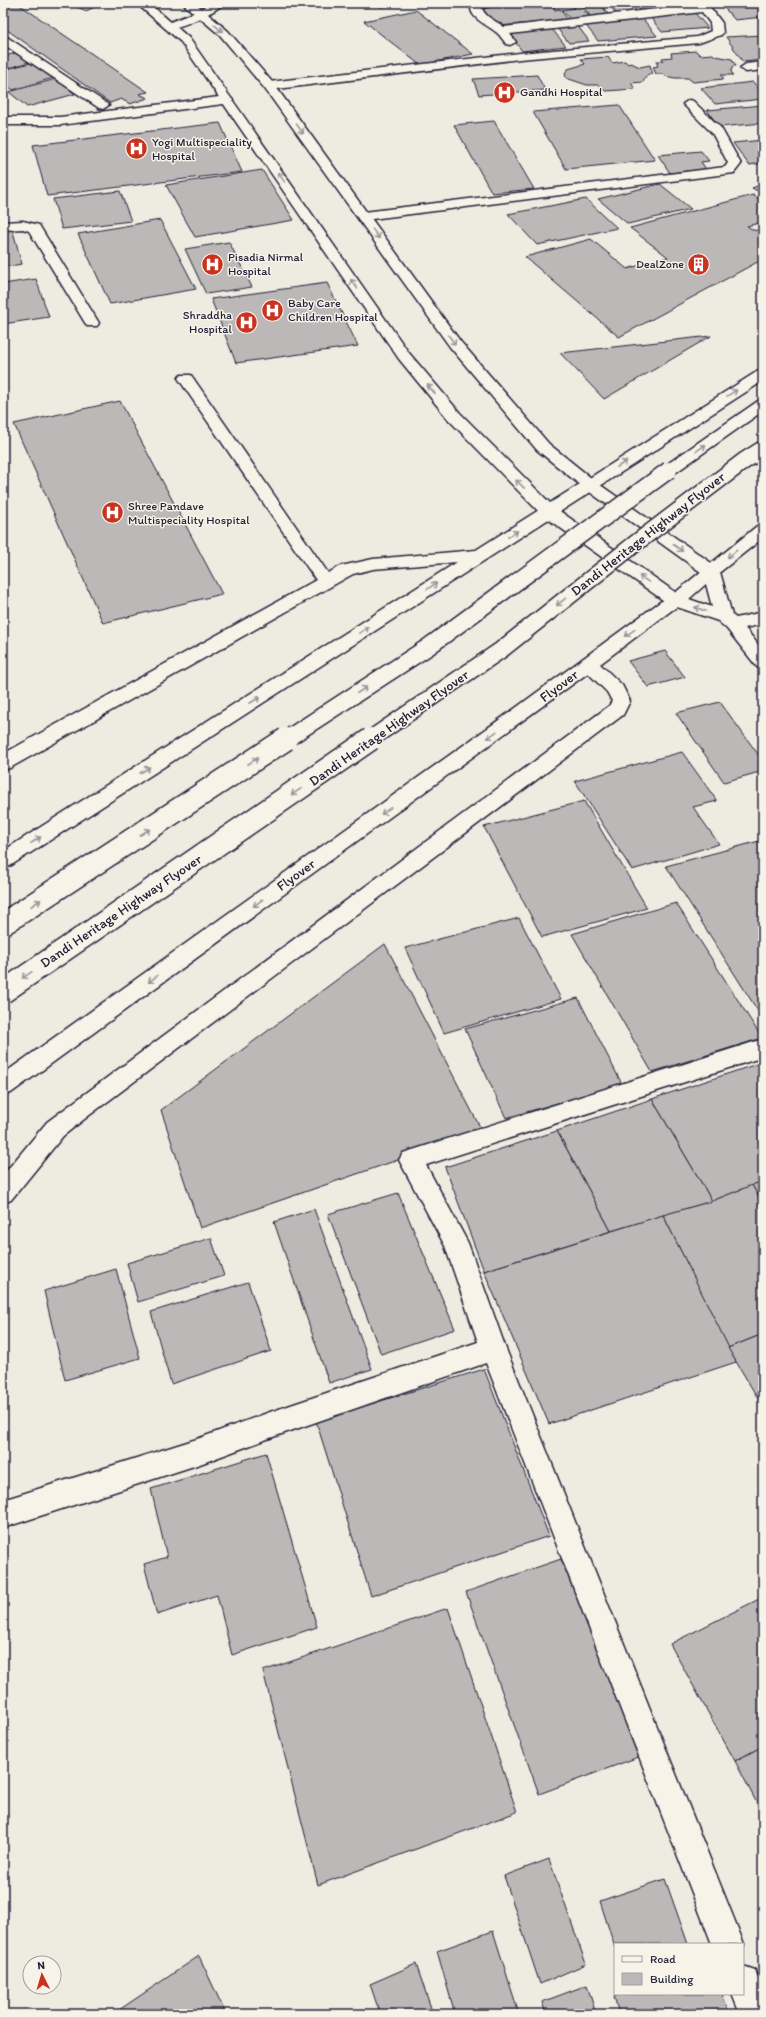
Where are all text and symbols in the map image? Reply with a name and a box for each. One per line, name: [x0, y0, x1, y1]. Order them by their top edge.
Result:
one-way arrow: [213, 24, 223, 33]
hospital icon: Gandhi Hospital: [491, 79, 517, 105]
place label: Gandhi Hospital: [520, 85, 603, 99]
one-way arrow: [296, 123, 304, 134]
place label: Yogi Multispeciality Hospital: [152, 135, 252, 163]
hospital icon: Yogi Multispeciality Hospital: [124, 136, 150, 162]
one-way arrow: [277, 172, 285, 183]
one-way arrow: [372, 228, 380, 239]
place label: Pisadia Nirmal Hospital: [228, 250, 304, 278]
hospital icon: Pisadia Nirmal Hospital: [199, 251, 225, 277]
building icon: DealZone: [686, 251, 712, 277]
place label: DealZone: [636, 257, 684, 271]
one-way arrow: [350, 279, 358, 290]
place label: Baby Care Children Hospital: [288, 296, 378, 324]
hospital icon: Baby Care Children Hospital: [259, 297, 285, 323]
place label: Shraddha Hospital: [183, 308, 233, 336]
hospital icon: Shraddha Hospital: [234, 309, 260, 335]
one-way arrow: [448, 334, 456, 345]
one-way arrow: [427, 384, 436, 395]
one-way arrow: [726, 389, 738, 397]
one-way arrow: [695, 444, 706, 452]
one-way arrow: [616, 460, 627, 468]
street label: Dandi Heritage Highway Flyover: [567, 468, 729, 600]
one-way arrow: [515, 479, 525, 489]
place label: Shree Pandave Multispeciality Hospital: [128, 499, 250, 527]
hospital icon: Shree Pandave Multispeciality Hospital: [99, 500, 125, 526]
one-way arrow: [507, 530, 518, 538]
one-way arrow: [673, 544, 684, 552]
one-way arrow: [727, 550, 738, 558]
one-way arrow: [639, 575, 650, 583]
one-way arrow: [426, 582, 437, 590]
one-way arrow: [556, 598, 567, 606]
one-way arrow: [694, 605, 707, 612]
one-way arrow: [359, 626, 370, 635]
one-way arrow: [624, 629, 635, 637]
street label: Dandi Heritage Highway Flyover: [306, 666, 473, 790]
street label: Flyover: [536, 666, 582, 706]
one-way arrow: [356, 686, 367, 694]
one-way arrow: [249, 696, 261, 704]
one-way arrow: [487, 731, 498, 739]
one-way arrow: [248, 757, 259, 765]
one-way arrow: [139, 766, 151, 774]
one-way arrow: [291, 788, 302, 796]
one-way arrow: [381, 806, 392, 815]
one-way arrow: [139, 828, 150, 836]
one-way arrow: [30, 836, 42, 844]
street label: Dandi Heritage Highway Flyover: [37, 850, 205, 971]
street label: Flyover: [273, 855, 319, 895]
one-way arrow: [30, 899, 41, 907]
one-way arrow: [253, 899, 264, 907]
one-way arrow: [22, 971, 33, 979]
one-way arrow: [147, 975, 158, 983]
legend: [614, 1943, 744, 1995]
text: Road: [650, 1952, 676, 1966]
north arrow: [22, 1955, 62, 1995]
text: N: [37, 1959, 45, 1972]
text: Building: [650, 1972, 694, 1986]

